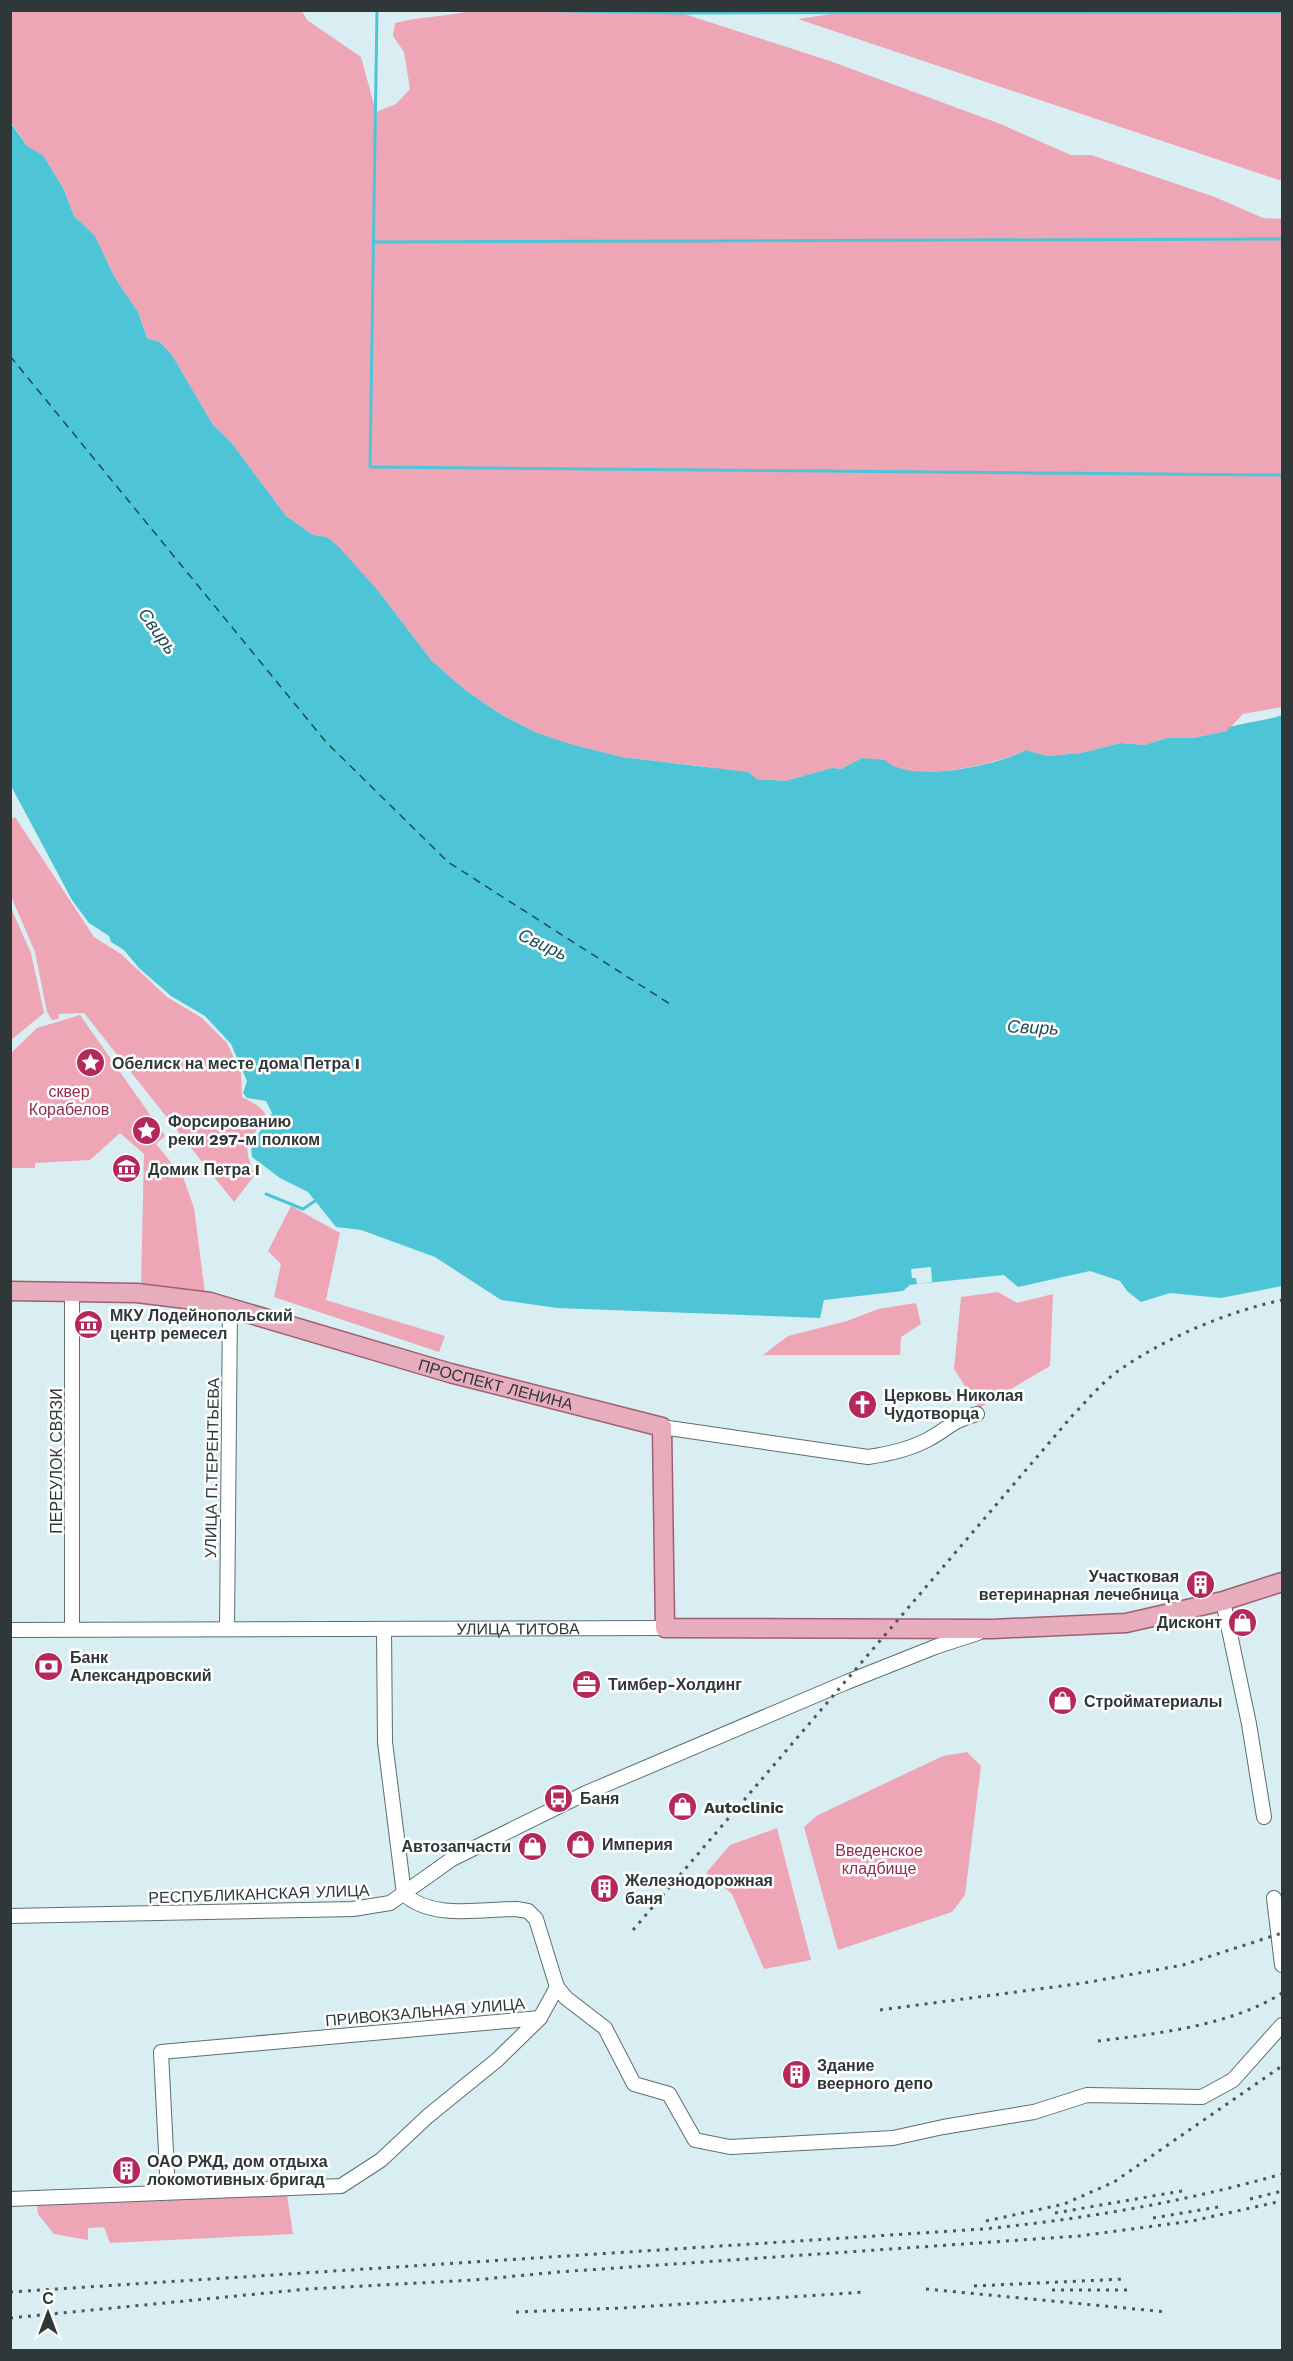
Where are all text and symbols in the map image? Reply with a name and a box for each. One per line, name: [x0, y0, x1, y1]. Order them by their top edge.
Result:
water label: Свирь: [134, 604, 182, 658]
water label: Свирь: [515, 924, 571, 964]
water label: Свирь: [1007, 1015, 1059, 1039]
place icon: Обелиск на месте дома Петра I: [75, 1047, 107, 1079]
place label: Обелиск на месте дома Петра I: [112, 1054, 360, 1073]
park label: сквер Корабелов: [29, 1082, 109, 1119]
place label: Форсированию реки 297-м полком: [168, 1112, 320, 1149]
place icon: Форсированию реки 297-м полком: [131, 1114, 163, 1146]
museum icon: Домик Петра I: [111, 1153, 143, 1185]
place label: Домик Петра I: [148, 1160, 260, 1179]
place label: МКУ Лодейнопольский центр ремесел: [110, 1306, 293, 1343]
museum icon: МКУ Лодейнопольский центр ремесел: [73, 1308, 105, 1340]
street label: ПРОСПЕКТ ЛЕНИНА: [416, 1355, 575, 1414]
street label: УЛИЦА П.ТЕРЕНТЬЕВА: [201, 1377, 223, 1558]
place label: Церковь Николая Чудотворца: [884, 1386, 1023, 1423]
street label: ПЕРЕУЛОК СВЯЗИ: [47, 1388, 66, 1534]
church icon: Церковь Николая Чудотворца: [847, 1388, 879, 1420]
place label: Участковая ветеринарная лечебница: [979, 1567, 1179, 1604]
building icon: Участковая ветеринарная лечебница: [1184, 1569, 1216, 1601]
shop icon: Дисконт: [1227, 1606, 1259, 1638]
place label: Дисконт: [1157, 1613, 1222, 1632]
street label: УЛИЦА ТИТОВА: [456, 1619, 580, 1638]
place label: Банк Александровский: [70, 1648, 212, 1685]
bank icon: Банк Александровский: [33, 1650, 65, 1682]
office icon: Тимбер-Холдинг: [571, 1668, 603, 1700]
place label: Тимбер-Холдинг: [608, 1675, 742, 1694]
shop icon: Стройматериалы: [1047, 1685, 1079, 1717]
place label: Стройматериалы: [1084, 1692, 1222, 1711]
bus stop icon: Баня: [543, 1782, 575, 1814]
place label: Баня: [580, 1789, 619, 1808]
shop icon: Autoclinic: [667, 1791, 699, 1823]
place label: Autoclinic: [704, 1798, 784, 1817]
shop icon: Империя: [565, 1828, 597, 1860]
shop icon: Автозапчасти: [516, 1830, 548, 1862]
place label: Империя: [602, 1835, 673, 1854]
place label: Автозапчасти: [402, 1837, 511, 1856]
park label: Введенское кладбище: [835, 1841, 923, 1878]
place label: Железнодорожная баня: [624, 1871, 773, 1908]
building icon: Железнодорожная баня: [588, 1873, 620, 1905]
street label: РЕСПУБЛИКАНСКАЯ УЛИЦА: [148, 1881, 370, 1907]
street label: ПРИВОКЗАЛЬНАЯ УЛИЦА: [324, 1994, 526, 2030]
place label: Здание веерного депо: [817, 2056, 933, 2093]
building icon: Здание веерного депо: [780, 2058, 812, 2090]
place label: ОАО РЖД, дом отдыха локомотивных бригад: [147, 2152, 328, 2189]
building icon: ОАО РЖД, дом отдыха локомотивных бригад: [110, 2154, 142, 2186]
north arrow: [18, 2283, 78, 2343]
text: С: [42, 2289, 54, 2308]

